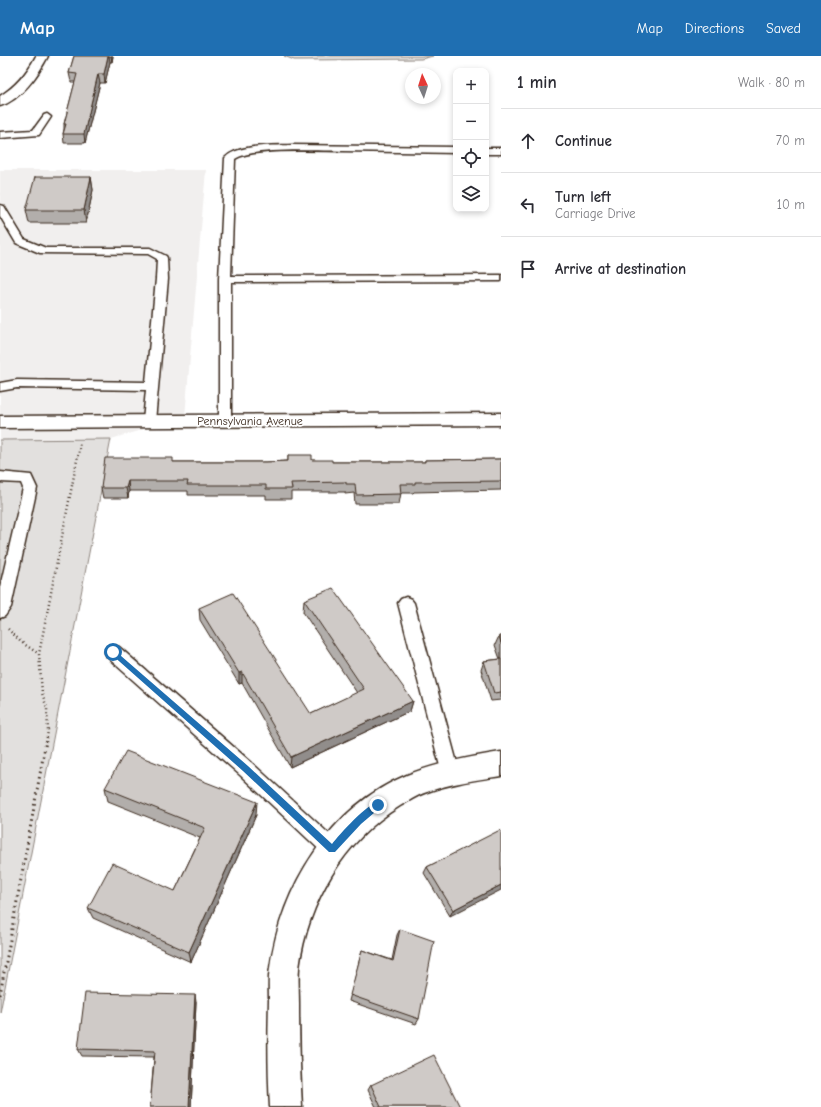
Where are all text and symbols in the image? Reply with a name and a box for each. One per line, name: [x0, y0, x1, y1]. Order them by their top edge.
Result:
text: Map: [20, 17, 55, 39]
text: Map: [636, 20, 663, 37]
text: Directions: [685, 20, 744, 37]
text: Saved: [766, 20, 801, 37]
north arrow: [405, 68, 441, 104]
map controls: [453, 68, 489, 212]
button: +: [453, 68, 489, 104]
text: 1 min: [517, 73, 557, 92]
text: Walk · 80 m: [738, 75, 805, 90]
button: −: [453, 104, 489, 140]
icon: ahead: [517, 130, 539, 152]
text: Continue: [555, 132, 612, 150]
text: 70 m: [776, 133, 805, 148]
button: locate: [453, 140, 489, 176]
button: layers: [453, 176, 489, 212]
text: Turn left: [555, 188, 611, 206]
icon: left: [517, 194, 539, 216]
text: 10 m: [777, 197, 805, 212]
text: Carriage Drive: [555, 206, 635, 221]
icon: arrive: [517, 258, 539, 280]
text: Arrive at destination: [555, 260, 686, 278]
street label: Pennsylvania Avenue: [197, 414, 303, 428]
route start: [104, 643, 122, 661]
route end: [369, 796, 387, 814]

